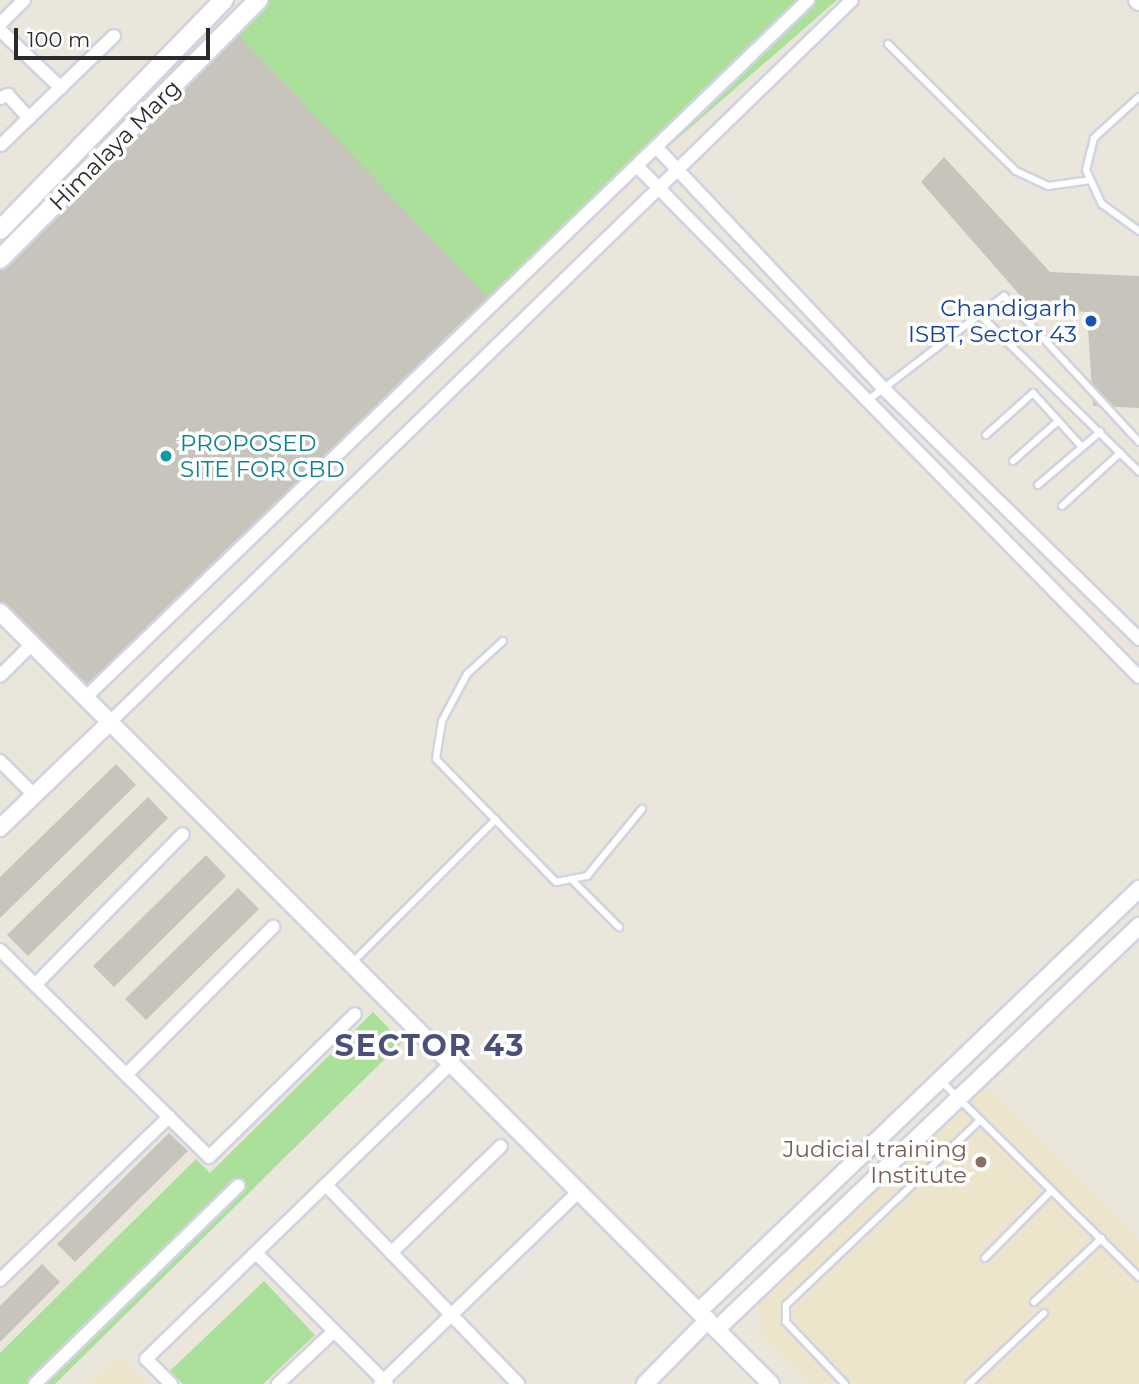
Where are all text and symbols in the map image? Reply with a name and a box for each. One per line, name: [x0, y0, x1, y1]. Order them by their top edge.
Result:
scale bar: [18, 14, 214, 58]
text: 100 m: [27, 27, 90, 52]
street label: Himalaya Marg: [44, 74, 186, 216]
place label: Chandigarh ISBT, Sector 43: [908, 294, 1077, 348]
marker: Chandigarh ISBT, Sector 43: [1083, 313, 1099, 329]
place label: PROPOSED SITE FOR CBD: [180, 429, 345, 483]
marker: PROPOSED SITE FOR CBD: [158, 448, 174, 464]
district label: SECTOR 43: [336, 1028, 524, 1064]
place label: Judicial training Institute: [783, 1135, 967, 1189]
marker: Judicial training Institute: [973, 1154, 989, 1170]

